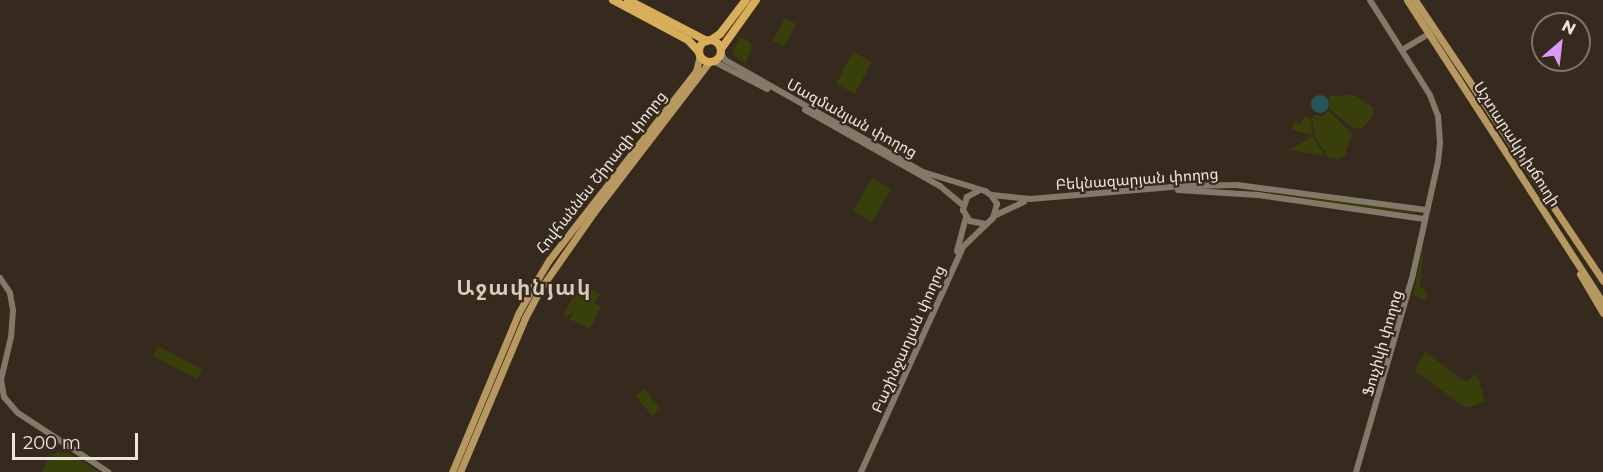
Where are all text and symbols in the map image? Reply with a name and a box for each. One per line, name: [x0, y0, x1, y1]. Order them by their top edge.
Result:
north arrow: [1531, 12, 1591, 72]
text: N: [1559, 16, 1579, 39]
street label: Մազմանյան փողոց: [784, 75, 920, 161]
street label: Աշտարակի խճուղի: [1470, 78, 1564, 210]
street label: Հովհաննես Շիրազի փողոց: [532, 87, 670, 257]
street label: Բեկնազարյան փողոց: [1055, 164, 1219, 194]
street label: Բաշինջաղյան փողոց: [867, 263, 949, 415]
district label: Աջափնյակ: [456, 275, 592, 301]
street label: Ֆուչիկի փողոց: [1358, 288, 1406, 398]
scale bar: [15, 421, 141, 459]
text: 200 m: [23, 432, 81, 454]

